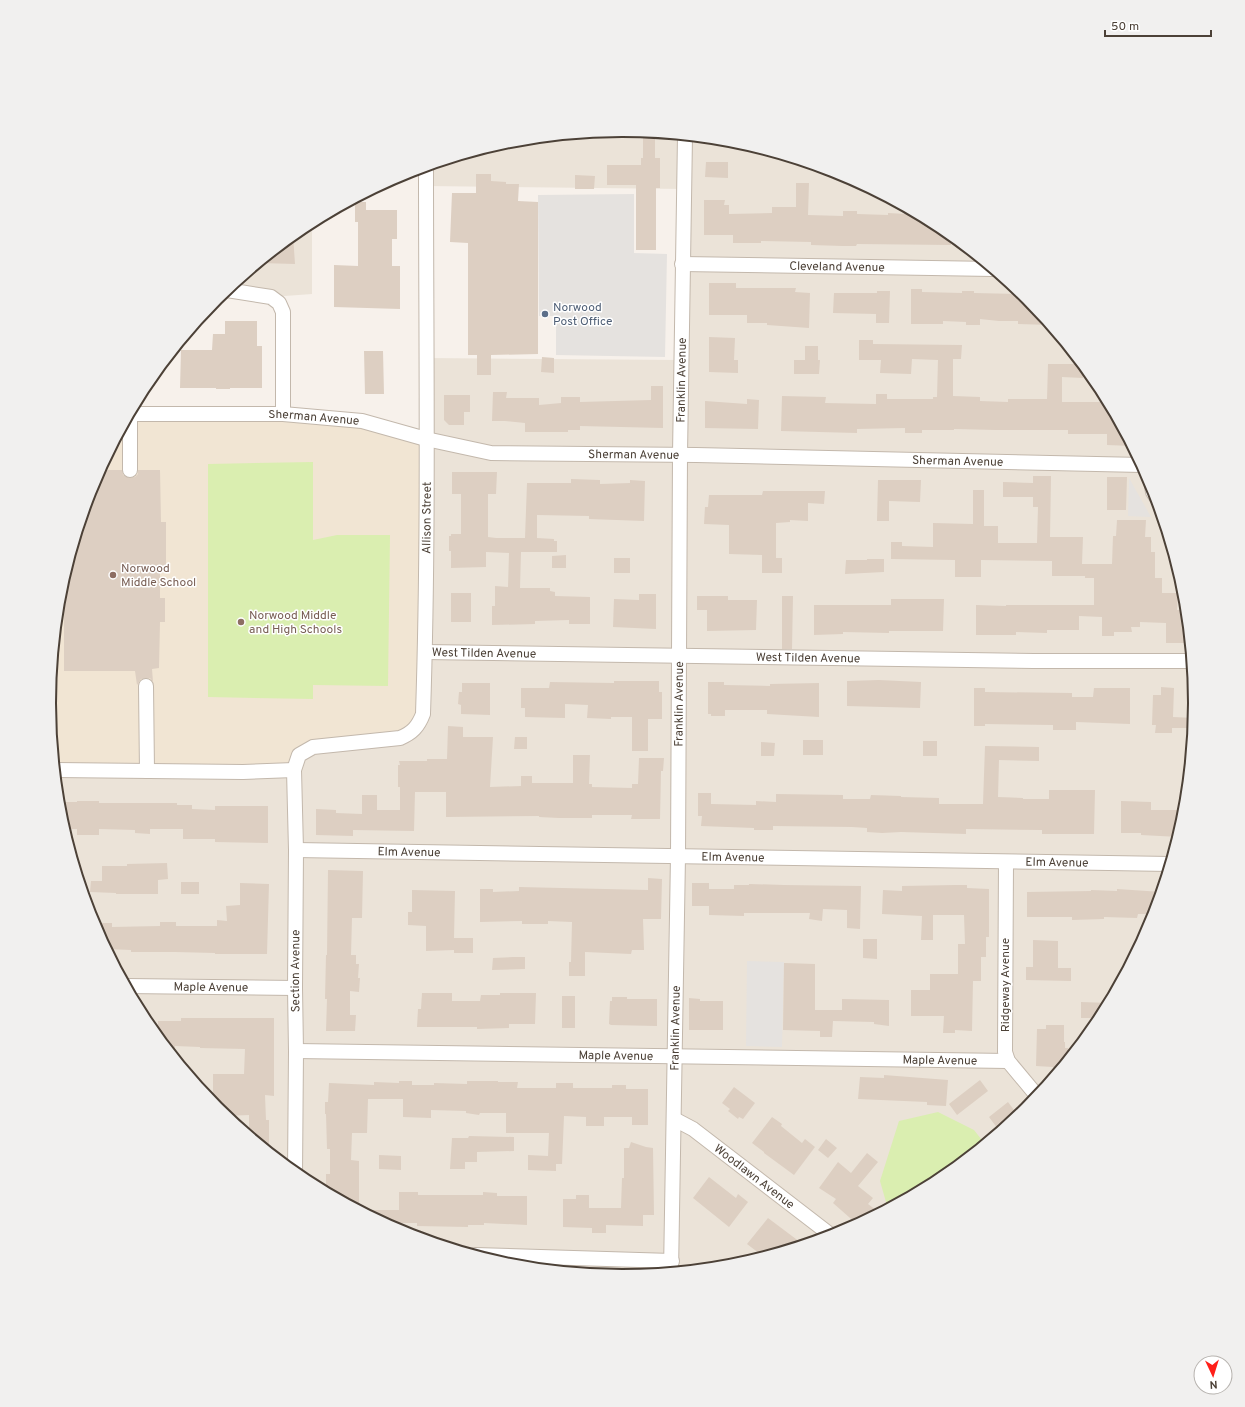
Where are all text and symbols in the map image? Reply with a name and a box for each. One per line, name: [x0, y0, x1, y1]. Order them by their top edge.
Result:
scale bar: [1105, 12, 1211, 38]
text: 50 m: [1111, 19, 1139, 35]
street label: Cleveland Avenue: [789, 259, 885, 276]
place label: Norwood Post Office: [553, 300, 613, 330]
marker: Norwood Post Office: [540, 309, 550, 319]
street label: Franklin Avenue: [674, 337, 691, 423]
street label: Sherman Avenue: [268, 407, 360, 430]
street label: Sherman Avenue: [588, 447, 679, 464]
street label: Sherman Avenue: [912, 453, 1003, 471]
street label: Allison Street: [419, 482, 436, 554]
place label: Norwood Middle School: [121, 561, 196, 591]
marker: Norwood Middle School: [108, 570, 118, 580]
place label: Norwood Middle and High Schools: [249, 608, 342, 638]
marker: Norwood Middle and High Schools: [236, 617, 246, 627]
street label: West Tilden Avenue: [432, 645, 536, 663]
street label: West Tilden Avenue: [756, 650, 860, 667]
street label: Franklin Avenue: [672, 661, 688, 747]
street label: Elm Avenue: [377, 844, 441, 861]
street label: Elm Avenue: [701, 849, 765, 867]
street label: Elm Avenue: [1025, 855, 1089, 872]
street label: Section Avenue: [288, 930, 304, 1013]
street label: Ridgeway Avenue: [998, 938, 1014, 1032]
street label: Maple Avenue: [174, 980, 248, 996]
street label: Franklin Avenue: [667, 985, 685, 1071]
street label: Maple Avenue: [579, 1048, 653, 1065]
street label: Maple Avenue: [902, 1053, 977, 1070]
street label: Woodlawn Avenue: [710, 1141, 797, 1213]
north arrow: [1193, 1355, 1233, 1395]
text: N: [1209, 1377, 1218, 1391]

